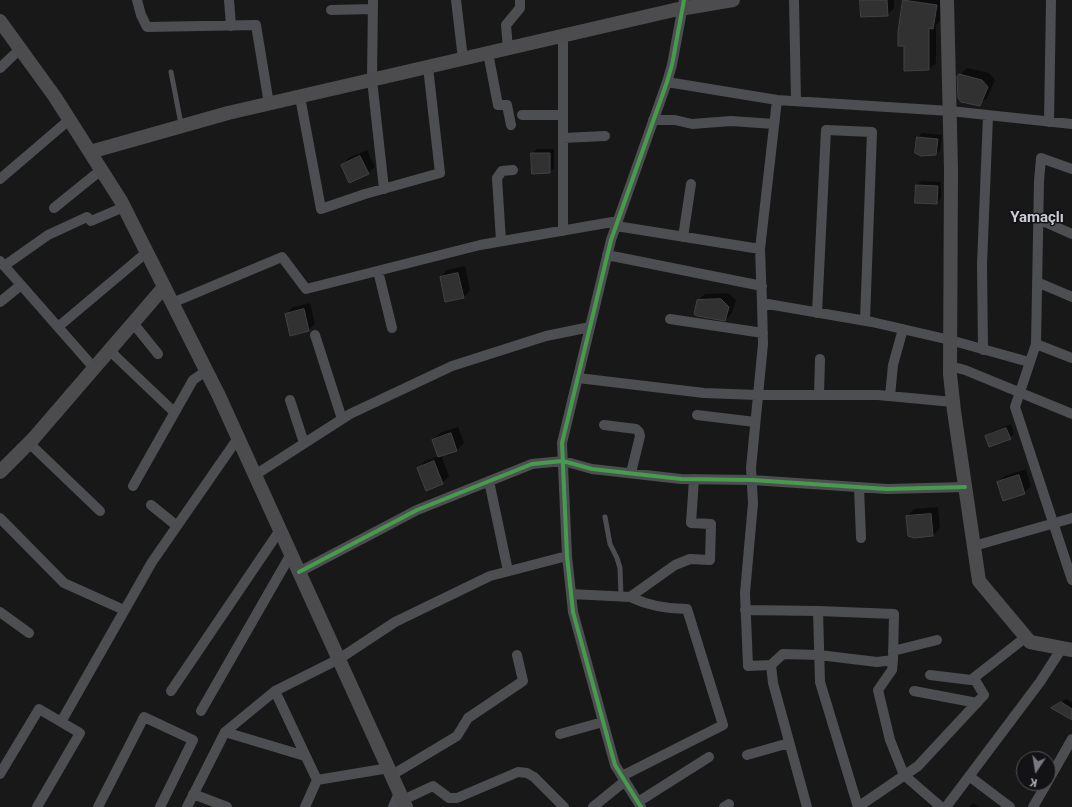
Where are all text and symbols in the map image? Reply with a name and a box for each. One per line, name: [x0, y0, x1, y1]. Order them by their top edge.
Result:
district label: Yamaçlı: [1010, 209, 1064, 227]
north arrow: [1016, 751, 1056, 791]
text: K: [1029, 775, 1038, 789]

